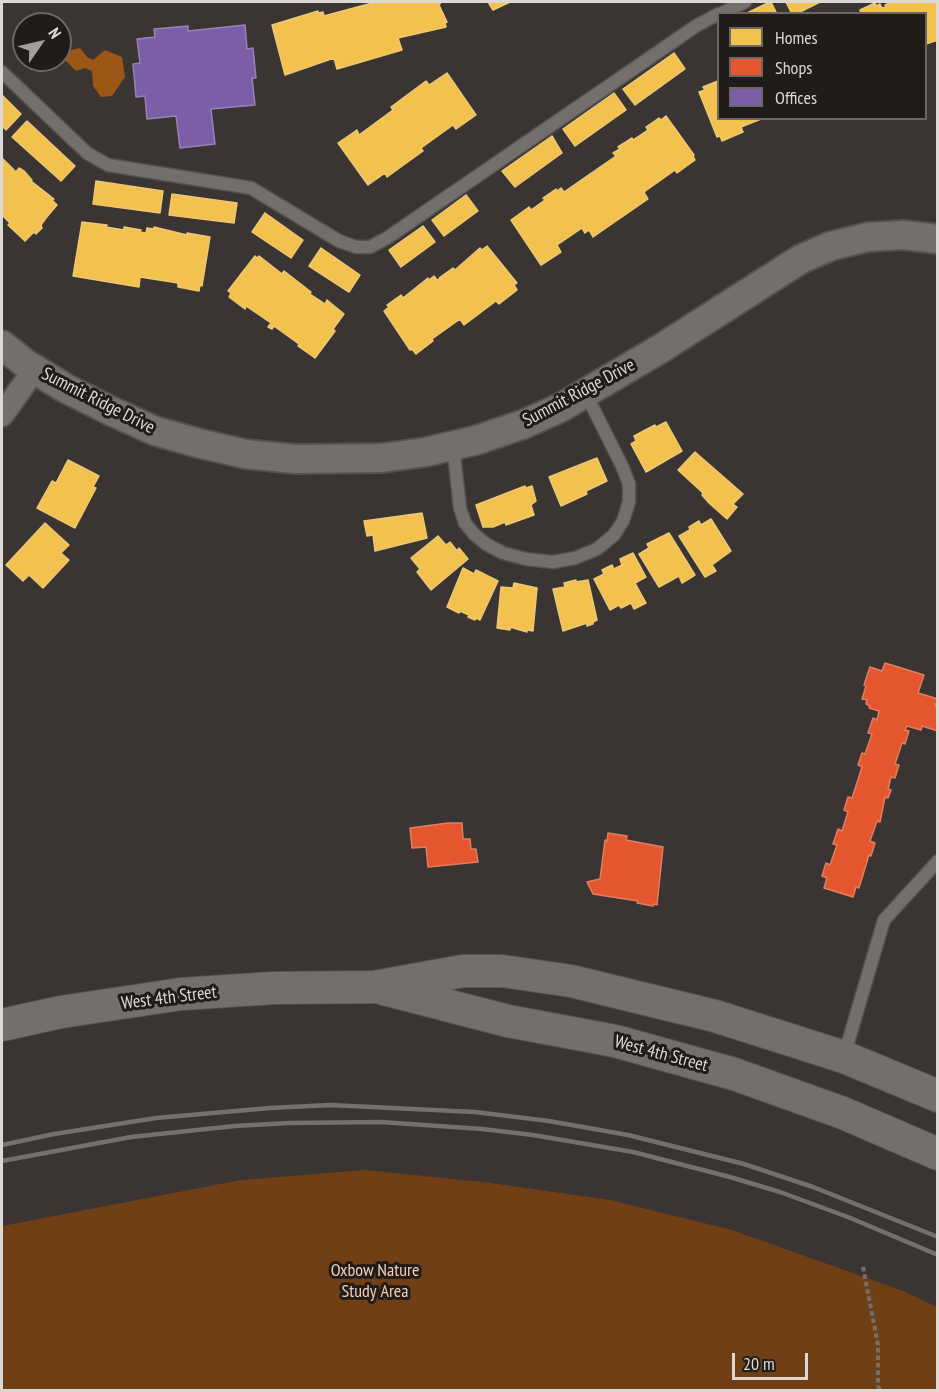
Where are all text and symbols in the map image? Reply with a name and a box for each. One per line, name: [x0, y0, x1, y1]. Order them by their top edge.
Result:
north arrow: [12, 12, 72, 72]
legend: [717, 12, 927, 120]
text: N: [45, 24, 66, 42]
text: Homes: [775, 26, 818, 49]
text: Shops: [775, 56, 812, 79]
text: Offices: [775, 86, 817, 109]
street label: Summit Ridge Drive: [519, 354, 639, 432]
street label: Summit Ridge Drive: [38, 363, 158, 439]
street label: West 4th Street: [120, 981, 218, 1015]
street label: West 4th Street: [612, 1031, 710, 1077]
park label: Oxbow Nature Study Area: [331, 1260, 419, 1302]
scale bar: [735, 1341, 812, 1379]
text: 20 m: [743, 1352, 775, 1375]

